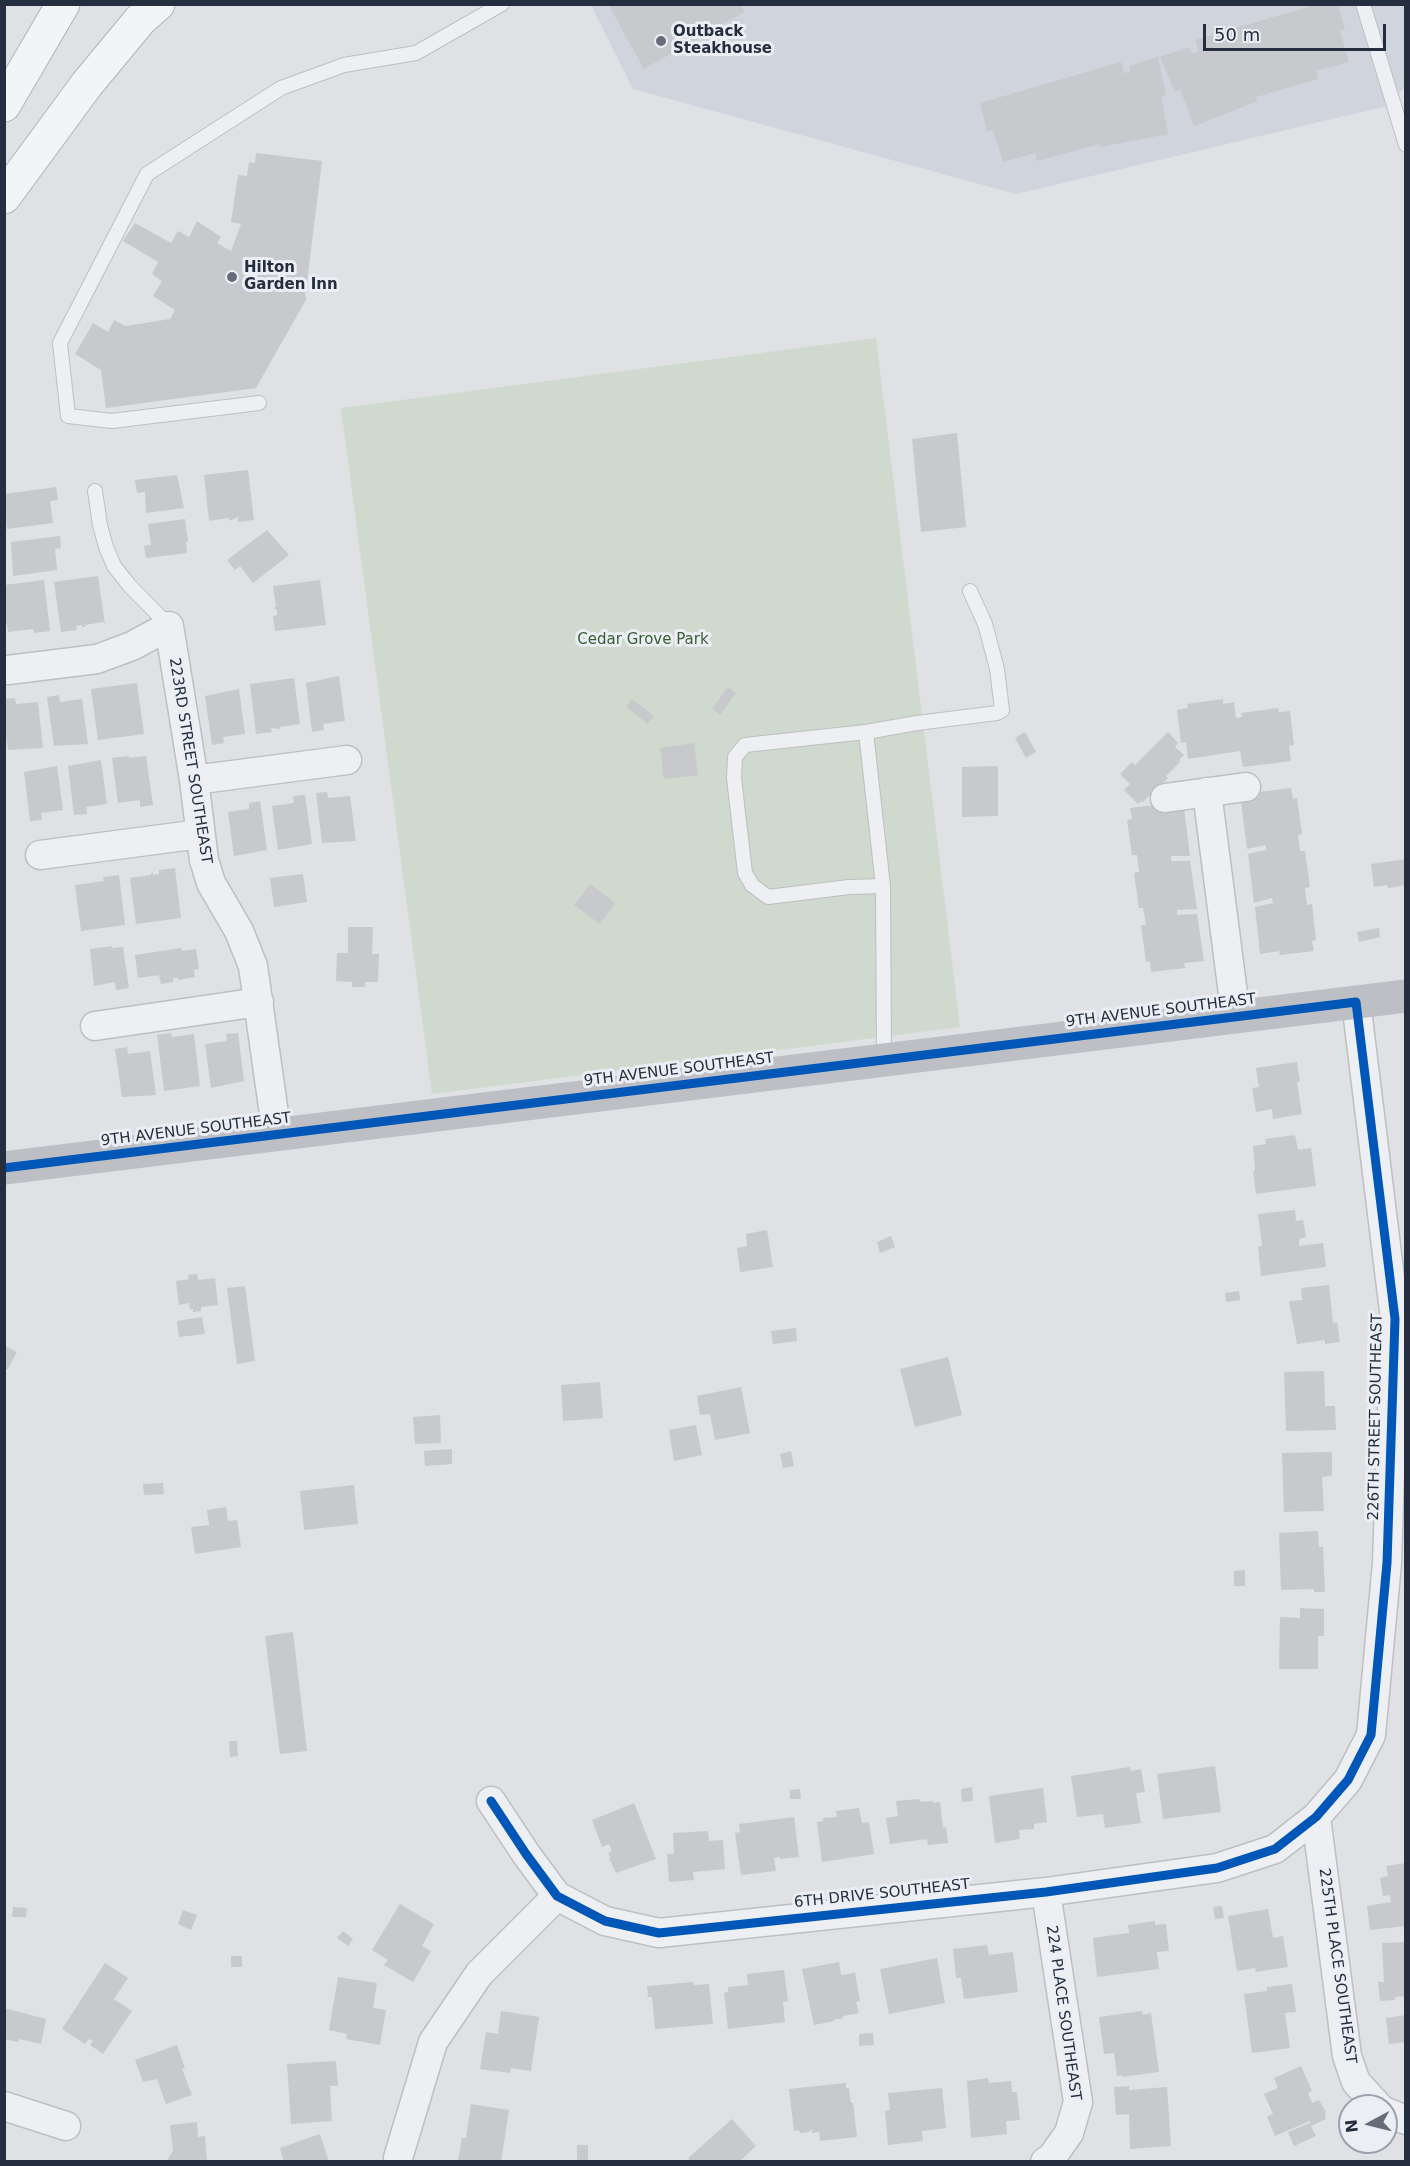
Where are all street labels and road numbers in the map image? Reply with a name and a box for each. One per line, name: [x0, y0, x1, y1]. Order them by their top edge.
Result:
street label: 223RD STREET SOUTHEAST: [165, 657, 215, 865]
street label: 9TH AVENUE SOUTHEAST: [1065, 990, 1257, 1032]
street label: 9TH AVENUE SOUTHEAST: [583, 1049, 775, 1091]
street label: 9TH AVENUE SOUTHEAST: [100, 1109, 292, 1151]
street label: 226TH STREET SOUTHEAST: [1365, 1313, 1387, 1521]
street label: 225TH PLACE SOUTHEAST: [1314, 1867, 1360, 2065]
street label: 6TH DRIVE SOUTHEAST: [793, 1876, 971, 1912]
street label: 224 PLACE SOUTHEAST: [1042, 1924, 1084, 2102]

